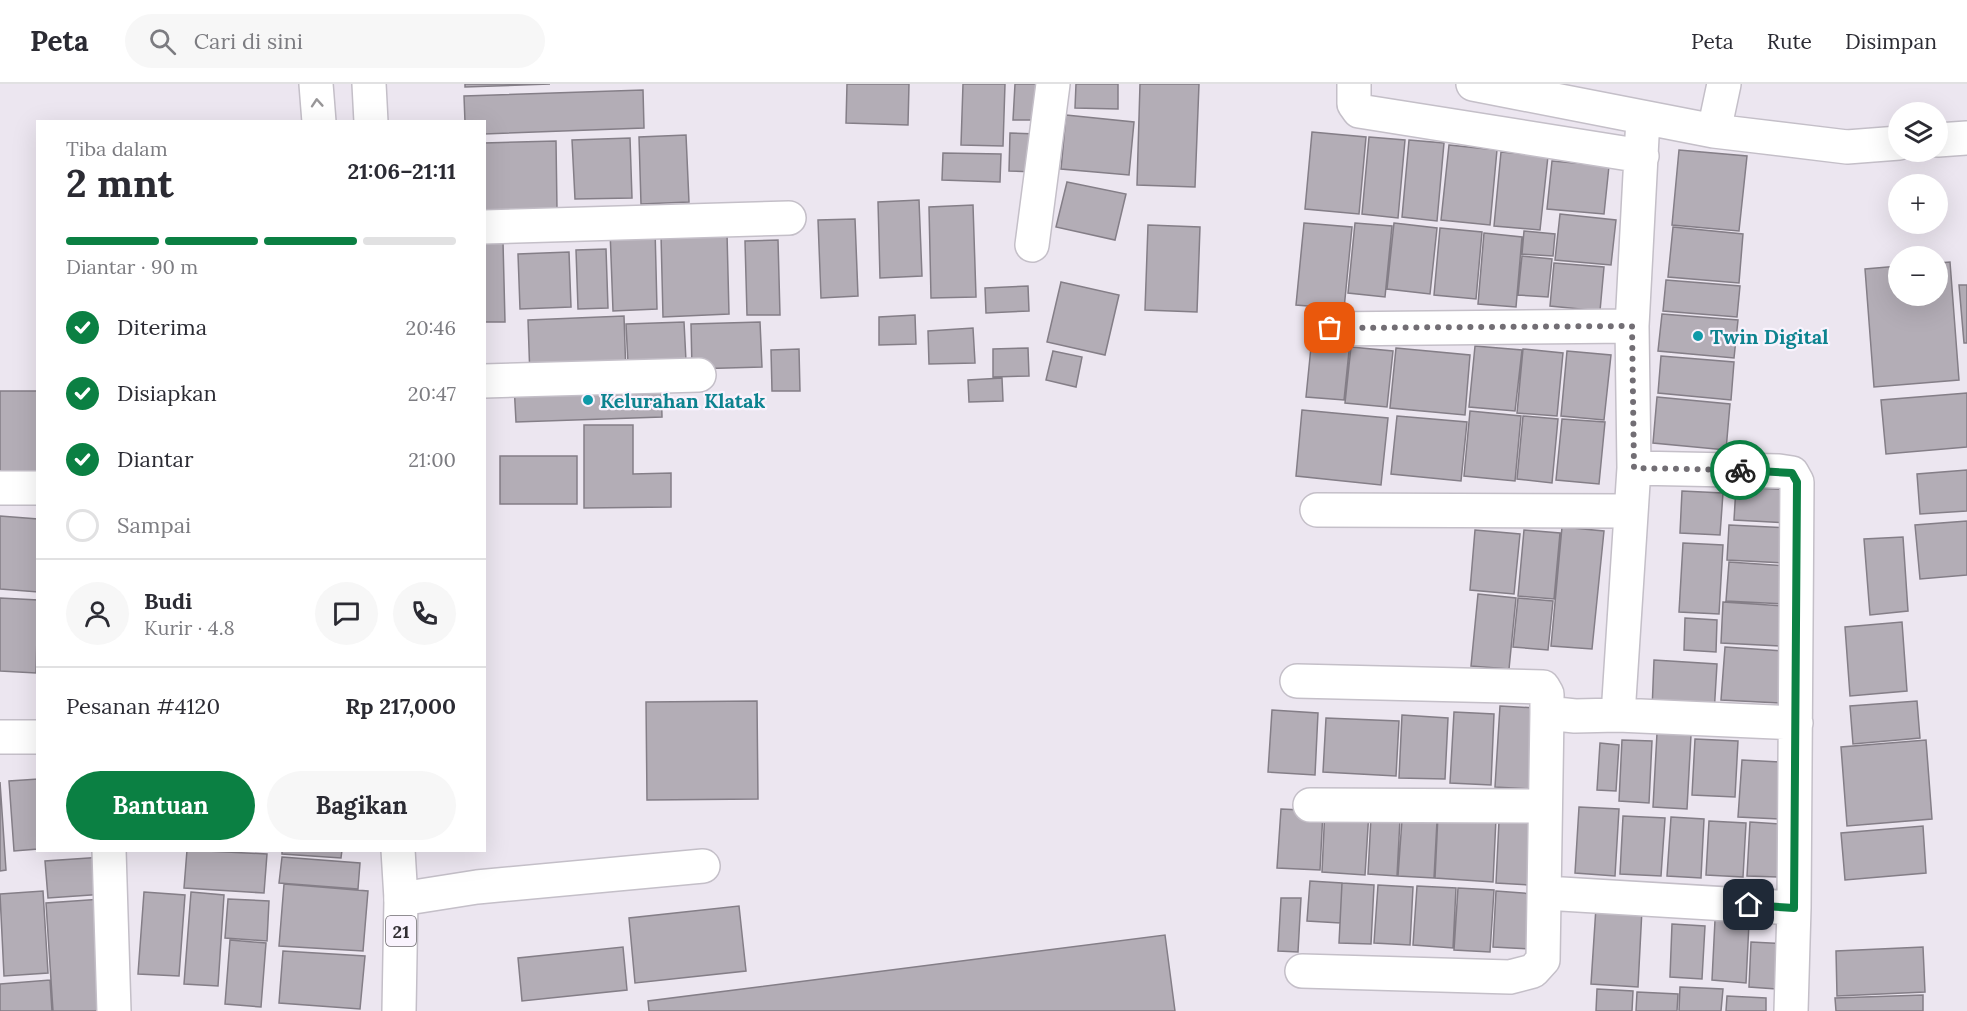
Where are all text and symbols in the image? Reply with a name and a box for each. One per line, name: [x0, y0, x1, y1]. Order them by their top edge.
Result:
search box: [125, 14, 545, 68]
text: Peta: [30, 23, 89, 59]
icon: search: [146, 25, 179, 58]
text: Cari di sini: [194, 27, 303, 55]
text: Peta: [1691, 28, 1734, 55]
text: Rute: [1767, 28, 1812, 55]
text: Disimpan: [1845, 28, 1937, 55]
one-way arrow: [311, 98, 324, 107]
map controls: [1888, 102, 1948, 306]
button: layers: [1888, 102, 1948, 162]
text: Tiba dalam: [66, 136, 168, 161]
text: 21:06–21:11: [347, 157, 456, 185]
text: 2 mnt: [66, 158, 174, 208]
button: +: [1888, 174, 1948, 234]
button: −: [1888, 246, 1948, 306]
text: Diantar · 90 m: [66, 254, 198, 279]
pin: [1304, 302, 1355, 353]
icon: check: [66, 311, 99, 344]
icon: bag: [1313, 311, 1346, 344]
text: Diterima: [117, 313, 207, 341]
text: 20:46: [405, 315, 456, 340]
place label: Twin Digital: [1710, 324, 1828, 349]
marker: Twin Digital: [1691, 329, 1705, 343]
icon: check: [66, 377, 99, 410]
text: Disiapkan: [117, 379, 217, 407]
text: 20:47: [408, 381, 456, 406]
place label: Kelurahan Klatak: [600, 388, 766, 413]
marker: Kelurahan Klatak: [581, 393, 595, 407]
courier: [1710, 440, 1770, 500]
icon: check: [66, 443, 99, 476]
text: Diantar: [117, 445, 193, 473]
text: 21:00: [408, 447, 456, 472]
icon: bike: [1724, 454, 1757, 487]
text: Sampai: [117, 511, 191, 539]
button: person: [66, 582, 129, 645]
button: chat: [315, 582, 378, 645]
button: phone: [393, 582, 456, 645]
text: Budi: [144, 587, 192, 615]
text: Kurir · 4.8: [144, 615, 235, 640]
text: Pesanan #4120: [66, 692, 220, 720]
text: Rp 217,000: [345, 692, 456, 720]
button: Bantuan: [66, 771, 255, 840]
button: Bagikan: [267, 771, 456, 840]
pin: [1723, 879, 1774, 930]
icon: home: [1732, 888, 1765, 921]
road number: 21: [386, 916, 416, 946]

